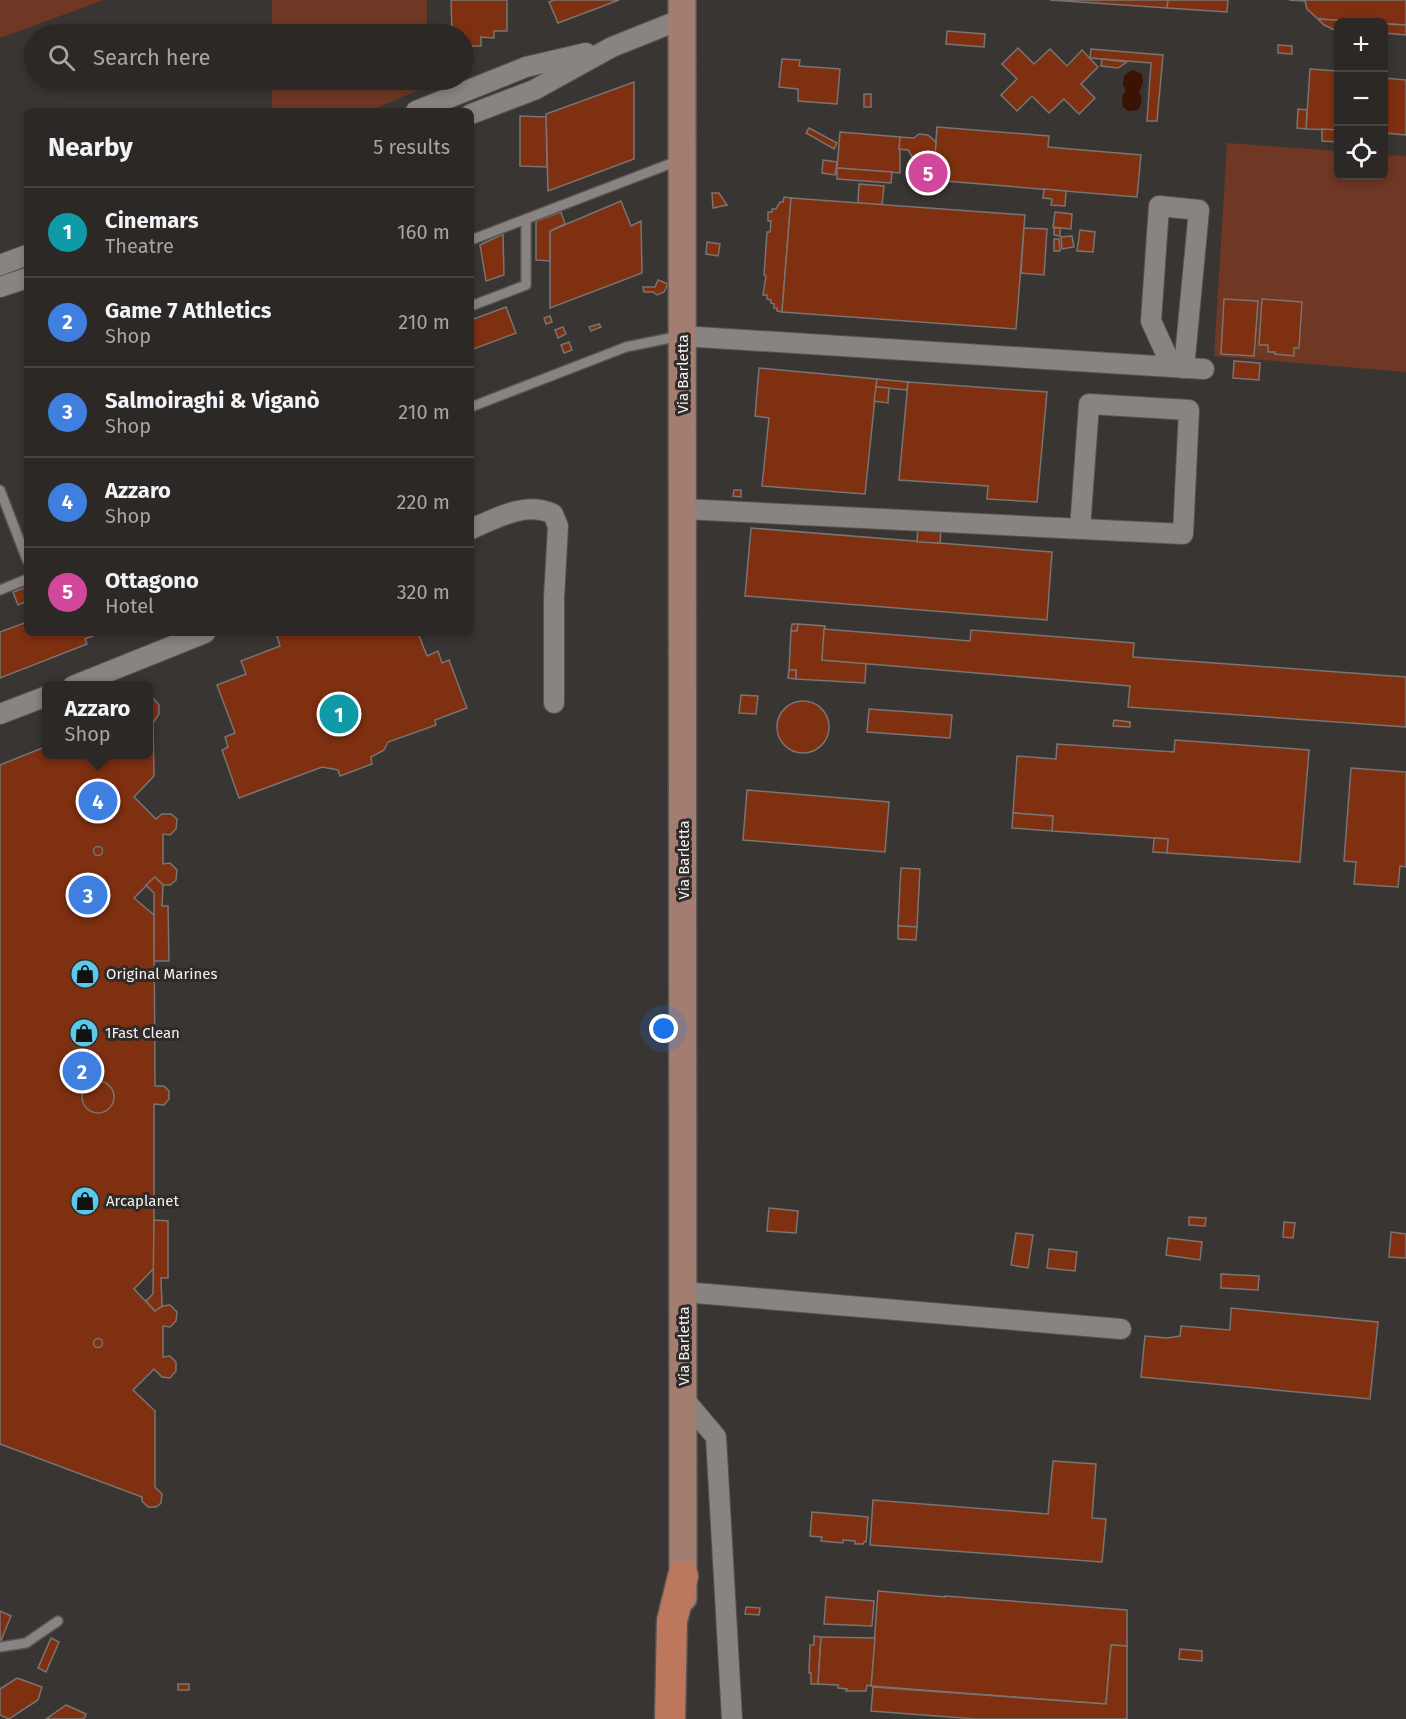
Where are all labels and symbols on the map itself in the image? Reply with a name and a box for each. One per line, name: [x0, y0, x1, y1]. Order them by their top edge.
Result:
pin: 5: [908, 150, 948, 195]
street label: Via Barletta: [674, 334, 692, 414]
pin: 1: [320, 692, 358, 736]
pin: 4: [78, 778, 118, 824]
street label: Via Barletta: [675, 820, 693, 900]
pin: 3: [68, 872, 107, 918]
shop icon: Original Marines: [69, 958, 101, 990]
place label: Original Marines: [106, 965, 217, 983]
your location: [649, 1014, 678, 1043]
shop icon: 1Fast Clean: [68, 1017, 100, 1049]
place label: 1Fast Clean: [105, 1024, 180, 1042]
pin: 2: [62, 1048, 101, 1094]
shop icon: Arcaplanet: [69, 1185, 101, 1217]
place label: Arcaplanet: [106, 1192, 179, 1210]
street label: Via Barletta: [675, 1306, 693, 1386]

